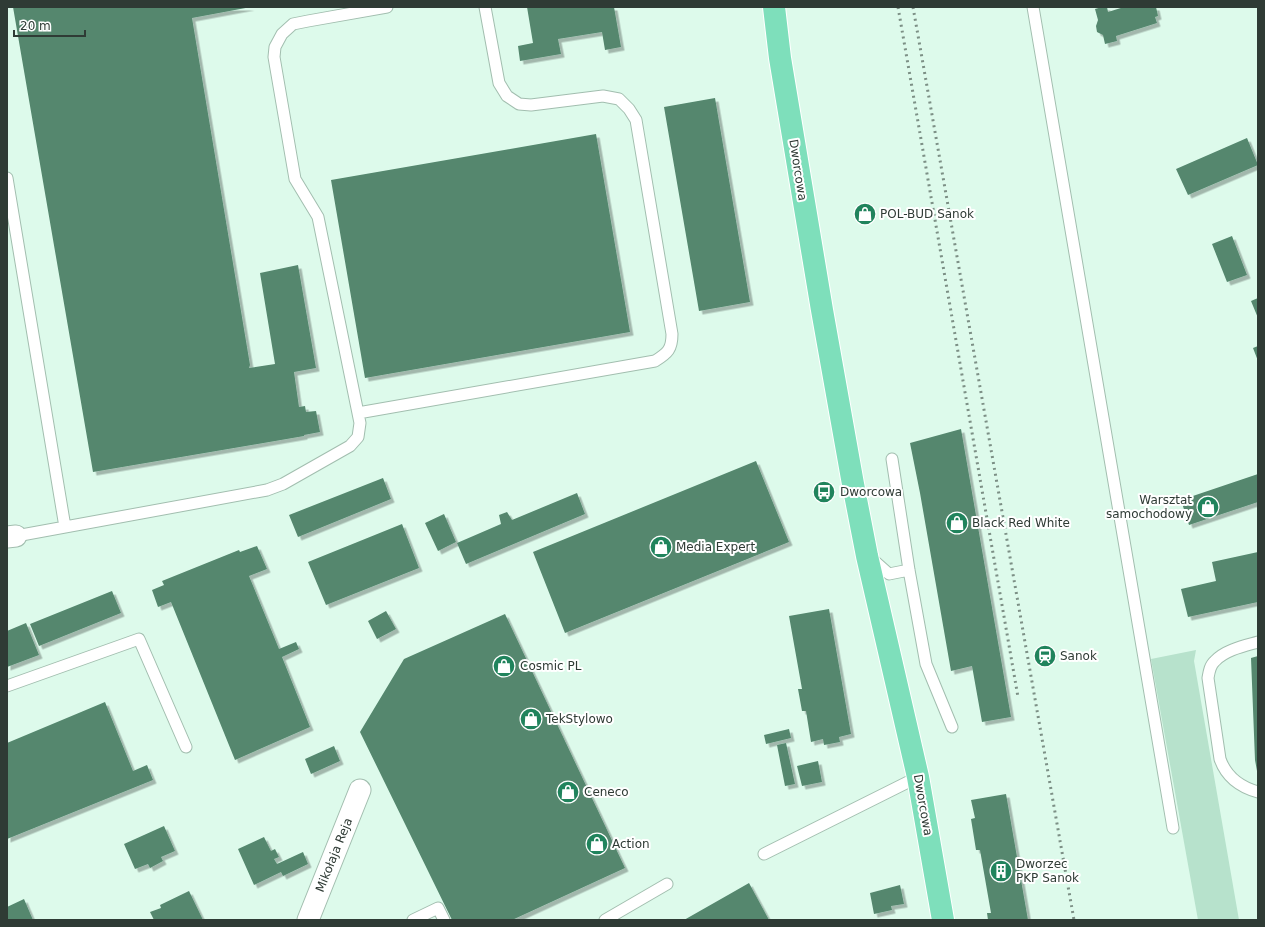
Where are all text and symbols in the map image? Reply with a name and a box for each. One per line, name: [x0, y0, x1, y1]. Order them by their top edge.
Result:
scale bar: [14, 12, 85, 38]
text: 20 m: [20, 19, 51, 33]
street label: Dworcowa: [786, 138, 810, 202]
shop icon: POL-BUD Sanok: [852, 201, 878, 227]
place label: POL-BUD Sanok: [880, 207, 974, 221]
bus stop icon: Dworcowa: [811, 479, 837, 505]
place label: Dworcowa: [840, 485, 902, 499]
place label: Warsztat samochodowy: [1106, 493, 1192, 521]
shop icon: Warsztat samochodowy: [1195, 494, 1221, 520]
shop icon: Black Red White: [944, 510, 970, 536]
place label: Black Red White: [972, 516, 1070, 530]
shop icon: Media Expert: [648, 534, 674, 560]
place label: Media Expert: [676, 540, 755, 554]
station icon: Sanok: [1032, 643, 1058, 669]
place label: Sanok: [1060, 649, 1097, 663]
shop icon: Cosmic PL: [491, 653, 517, 679]
place label: Cosmic PL: [520, 659, 582, 673]
shop icon: TekStylowo: [518, 706, 544, 732]
place label: TekStylowo: [545, 712, 613, 726]
street label: Dworcowa: [911, 773, 935, 837]
shop icon: Ceneco: [555, 779, 581, 805]
place label: Ceneco: [584, 785, 629, 799]
street label: Mikołaja Reja: [313, 816, 355, 894]
shop icon: Action: [584, 831, 610, 857]
place label: Action: [612, 837, 650, 851]
place label: Dworzec PKP Sanok: [1016, 857, 1079, 885]
building icon: Dworzec PKP Sanok: [988, 858, 1014, 884]

